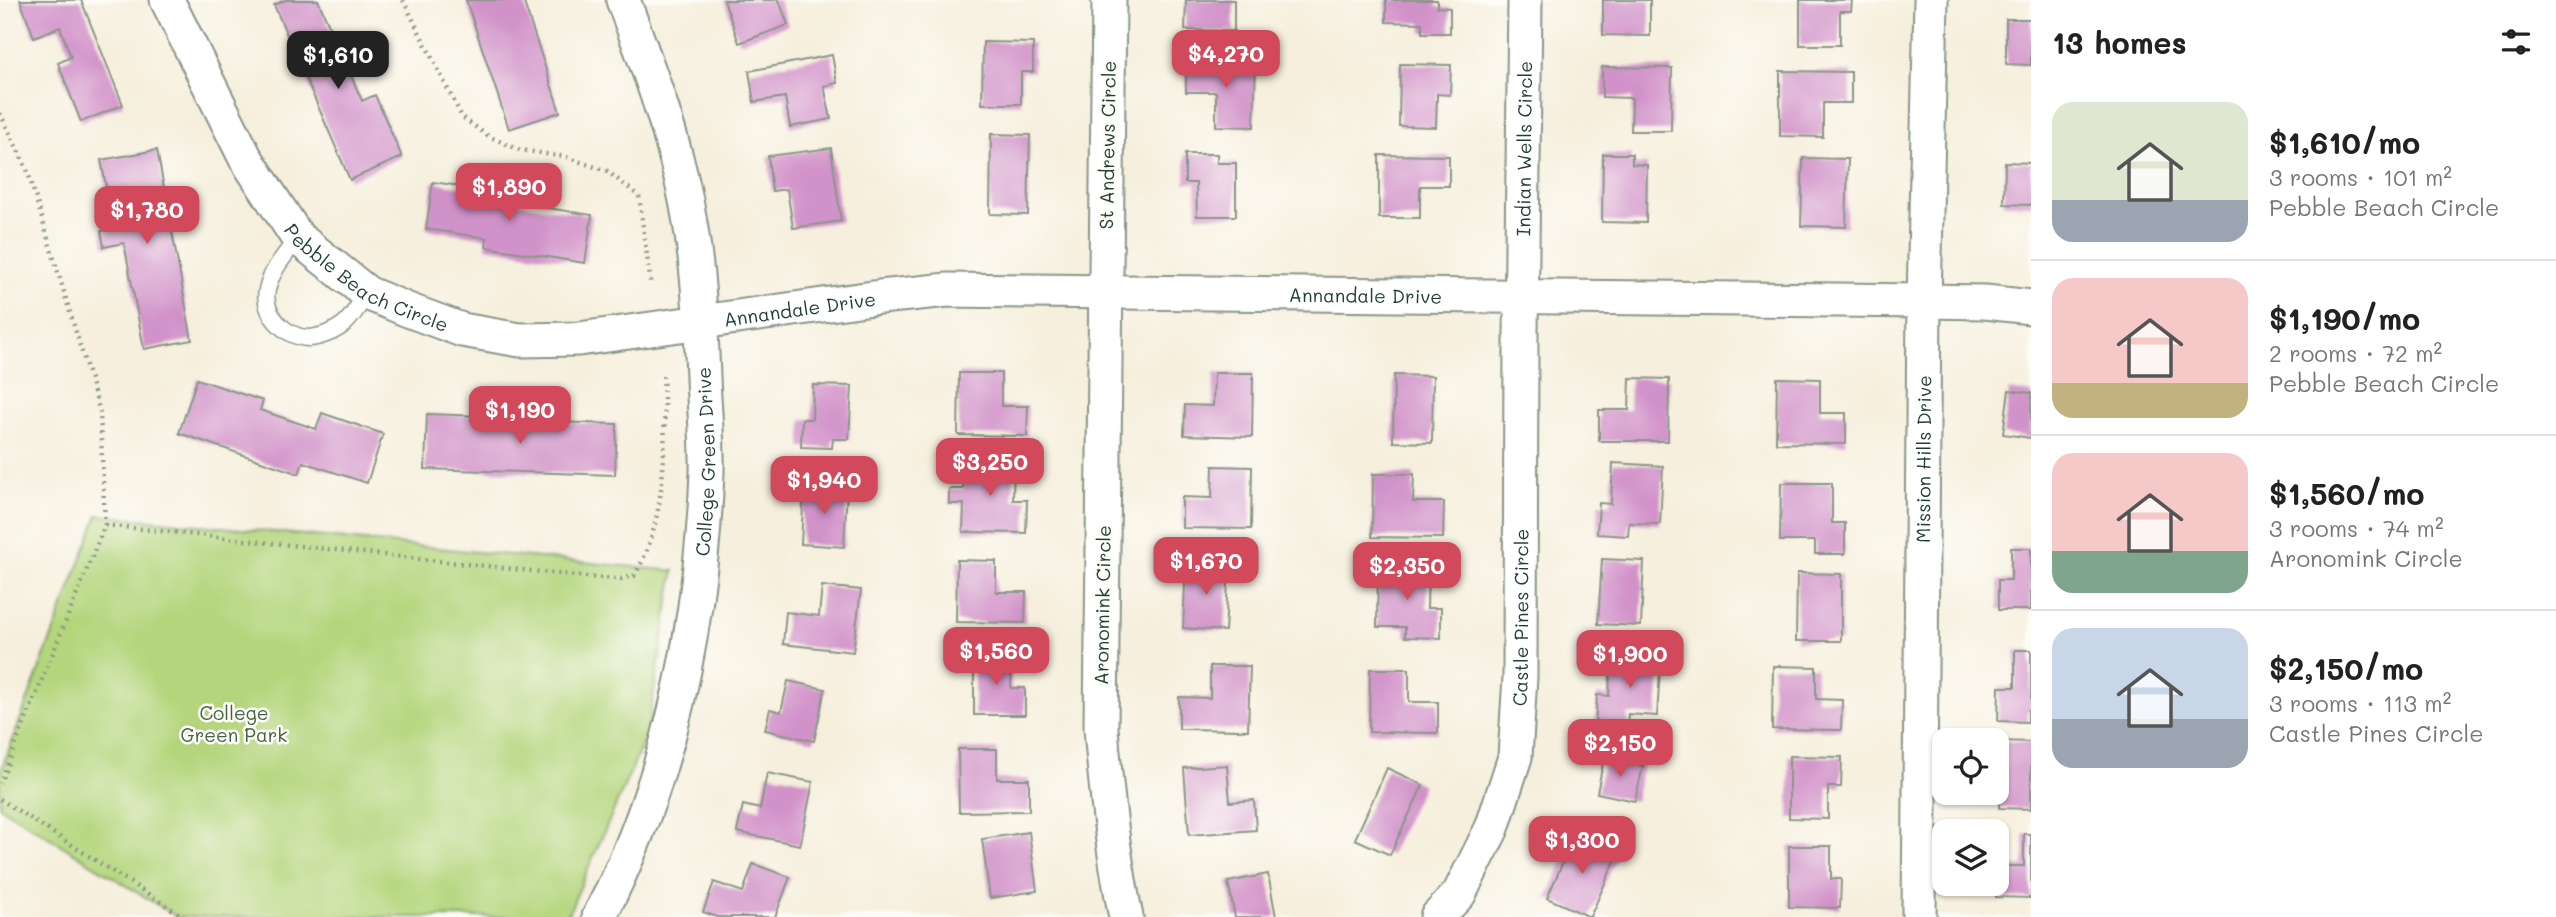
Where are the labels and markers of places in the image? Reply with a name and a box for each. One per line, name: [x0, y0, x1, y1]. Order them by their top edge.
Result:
pin: $4,270: [1169, 31, 1283, 90]
pin: $1,610: [281, 32, 395, 91]
pin: $1,890: [452, 164, 566, 223]
pin: $1,780: [90, 187, 204, 246]
pin: $1,190: [463, 386, 577, 446]
pin: $3,250: [933, 438, 1047, 498]
pin: $1,940: [767, 456, 881, 516]
pin: $1,670: [1149, 538, 1263, 597]
pin: $2,350: [1350, 542, 1464, 602]
pin: $1,560: [939, 628, 1053, 687]
pin: $1,900: [1573, 630, 1687, 690]
pin: $2,150: [1563, 720, 1677, 779]
pin: $1,300: [1525, 816, 1639, 876]

